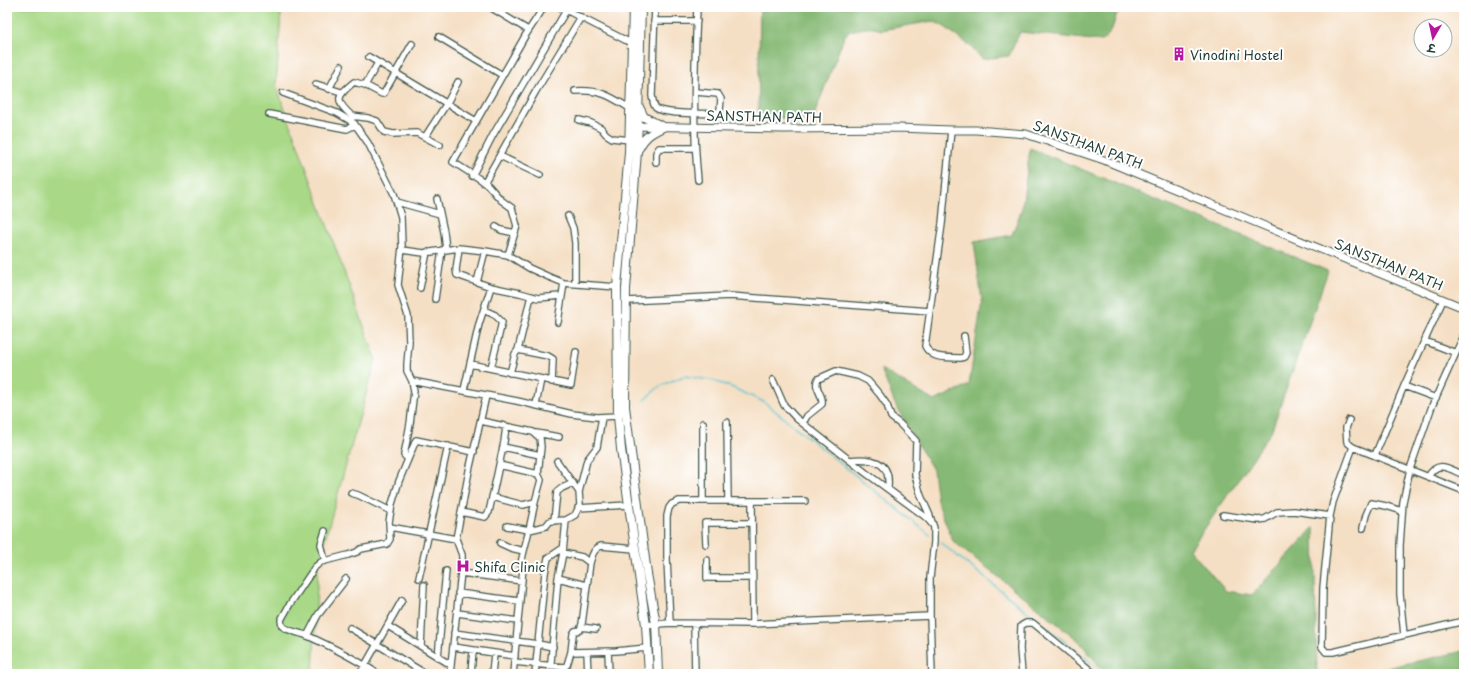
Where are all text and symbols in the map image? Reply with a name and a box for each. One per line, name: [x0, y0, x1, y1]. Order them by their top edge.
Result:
north arrow: [1413, 18, 1453, 58]
text: उ: [1425, 39, 1437, 57]
place label: Vinodini Hostel: [1190, 45, 1283, 64]
building icon: Vinodini Hostel: [1171, 46, 1187, 62]
street label: SANSTHAN PATH: [706, 105, 822, 127]
street label: SANSTHAN PATH: [1030, 115, 1146, 173]
street label: SANSTHAN PATH: [1332, 233, 1446, 295]
place label: Shifa Clinic: [474, 557, 546, 576]
hospital icon: Shifa Clinic: [455, 558, 471, 574]

